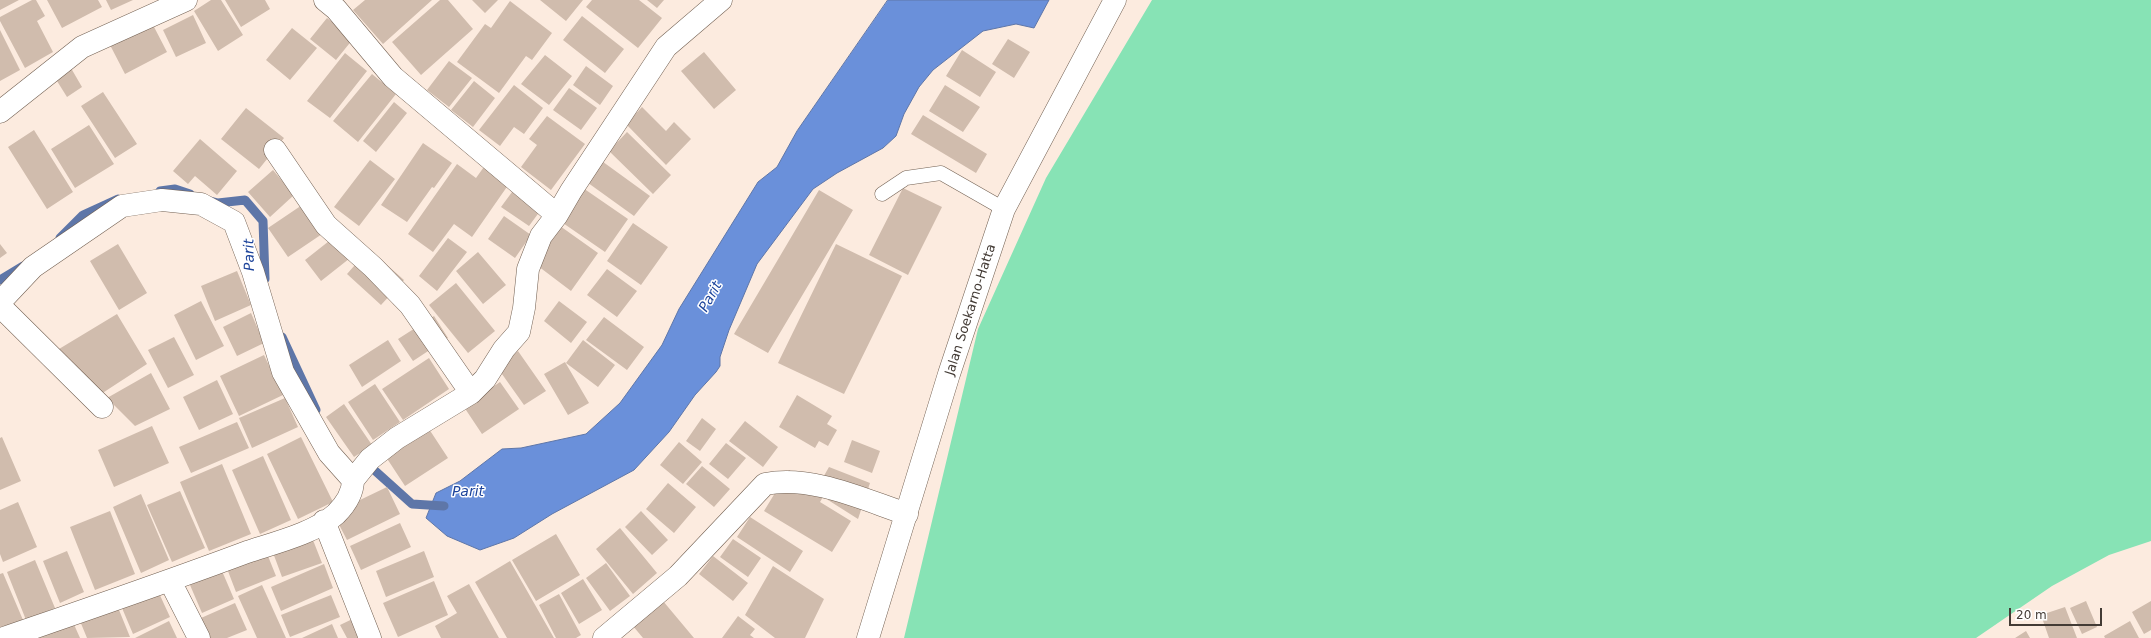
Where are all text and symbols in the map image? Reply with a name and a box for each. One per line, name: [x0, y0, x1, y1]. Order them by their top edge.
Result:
water label: Parit: [241, 239, 259, 271]
street label: Jalan Soekarno-Hatta: [942, 242, 1000, 378]
water label: Parit: [696, 279, 726, 315]
water label: Parit: [452, 484, 484, 500]
scale bar: [2011, 600, 2104, 626]
text: 20 m: [2016, 608, 2047, 622]

